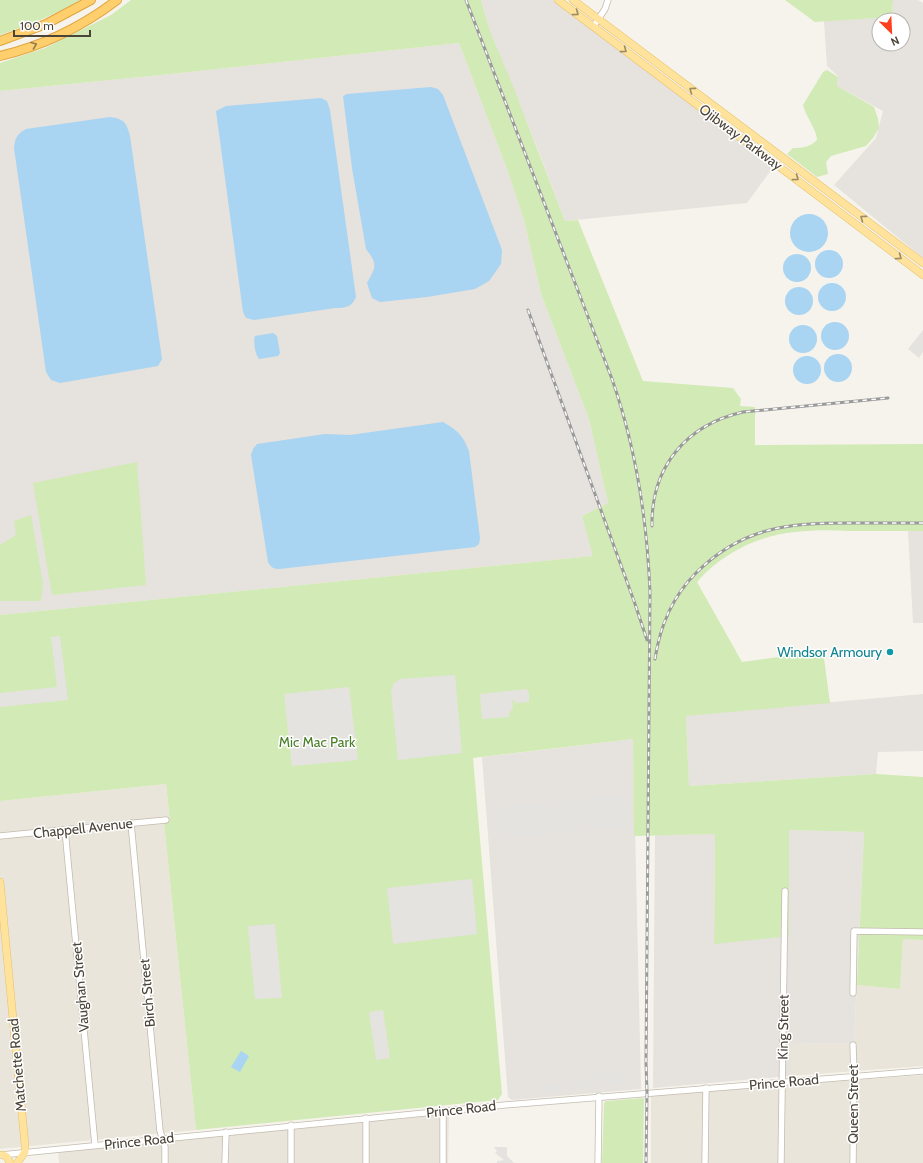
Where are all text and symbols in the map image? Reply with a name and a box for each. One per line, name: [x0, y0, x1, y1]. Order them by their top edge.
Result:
one-way arrow: [571, 9, 578, 16]
scale bar: [14, 12, 90, 38]
north arrow: [871, 12, 911, 52]
text: 100 m: [20, 18, 54, 33]
text: N: [889, 33, 901, 49]
one-way arrow: [31, 41, 38, 49]
one-way arrow: [620, 45, 627, 52]
one-way arrow: [690, 87, 697, 94]
street label: Ojibway Parkway: [696, 100, 786, 174]
one-way arrow: [791, 174, 798, 181]
one-way arrow: [861, 216, 868, 223]
one-way arrow: [895, 252, 902, 259]
place label: Windsor Armoury: [777, 643, 882, 661]
marker: Windsor Armoury: [885, 647, 895, 657]
park label: Mic Mac Park: [279, 733, 356, 751]
street label: Chappell Avenue: [32, 814, 134, 842]
street label: Vaughan Street: [67, 941, 93, 1033]
street label: Birch Street: [135, 958, 159, 1028]
street label: King Street: [773, 994, 793, 1060]
street label: Matchette Road: [4, 1018, 30, 1112]
street label: Queen Street: [844, 1064, 862, 1144]
street label: Prince Road: [748, 1070, 820, 1094]
street label: Prince Road: [425, 1096, 497, 1122]
street label: Prince Road: [103, 1128, 175, 1154]

